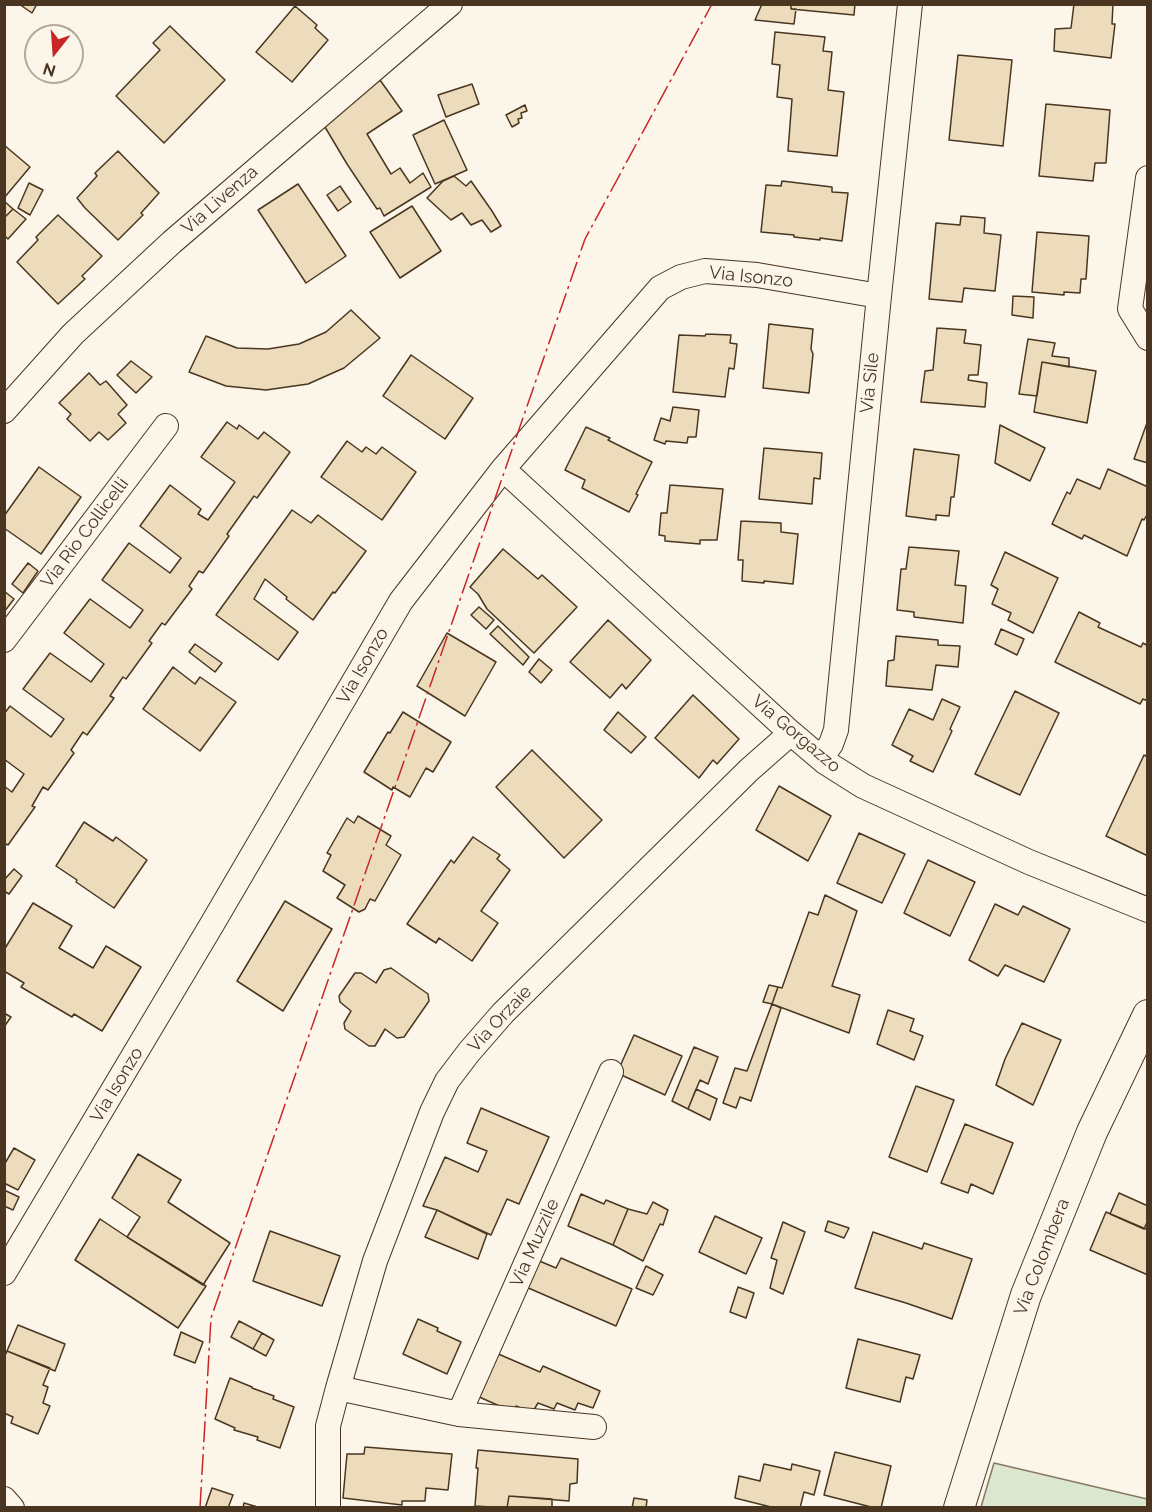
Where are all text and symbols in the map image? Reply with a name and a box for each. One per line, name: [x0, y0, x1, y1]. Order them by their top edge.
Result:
north arrow: [24, 24, 84, 84]
text: N: [41, 59, 58, 81]
street label: Via Livenza: [177, 161, 263, 239]
street label: Via Isonzo: [708, 262, 794, 292]
street label: Via Sile: [856, 352, 884, 414]
street label: Via Rio Collicelli: [37, 474, 133, 592]
street label: Via Isonzo: [333, 624, 393, 708]
street label: Via Gorgazzo: [747, 691, 845, 777]
street label: Via Orzaie: [464, 981, 536, 1057]
street label: Via Isonzo: [86, 1043, 148, 1127]
street label: Via Colombera: [1010, 1195, 1074, 1319]
street label: Via Muzzile: [506, 1196, 564, 1290]

